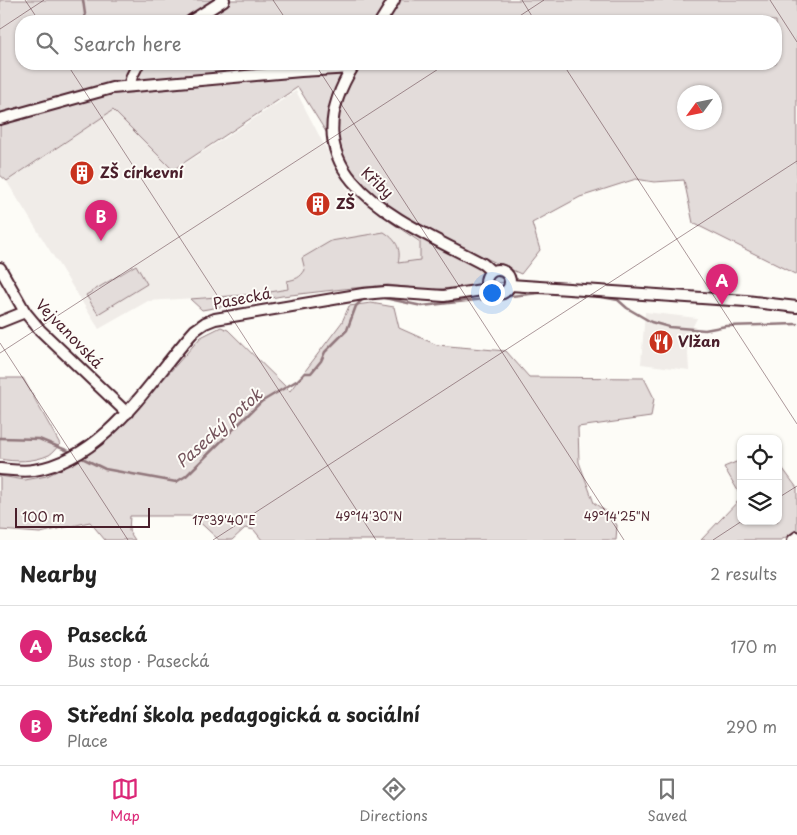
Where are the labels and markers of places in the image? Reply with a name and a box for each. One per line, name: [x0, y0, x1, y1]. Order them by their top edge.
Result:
building icon: ZŠ církevní: [69, 160, 95, 186]
place label: ZŠ církevní: [100, 160, 184, 183]
building icon: ZŠ: [305, 191, 331, 217]
place label: ZŠ: [336, 191, 355, 214]
pin: B: [85, 200, 117, 241]
pin: A: [706, 264, 738, 305]
restaurant icon: Vlžan: [648, 329, 674, 355]
place label: Vlžan: [678, 329, 720, 352]

